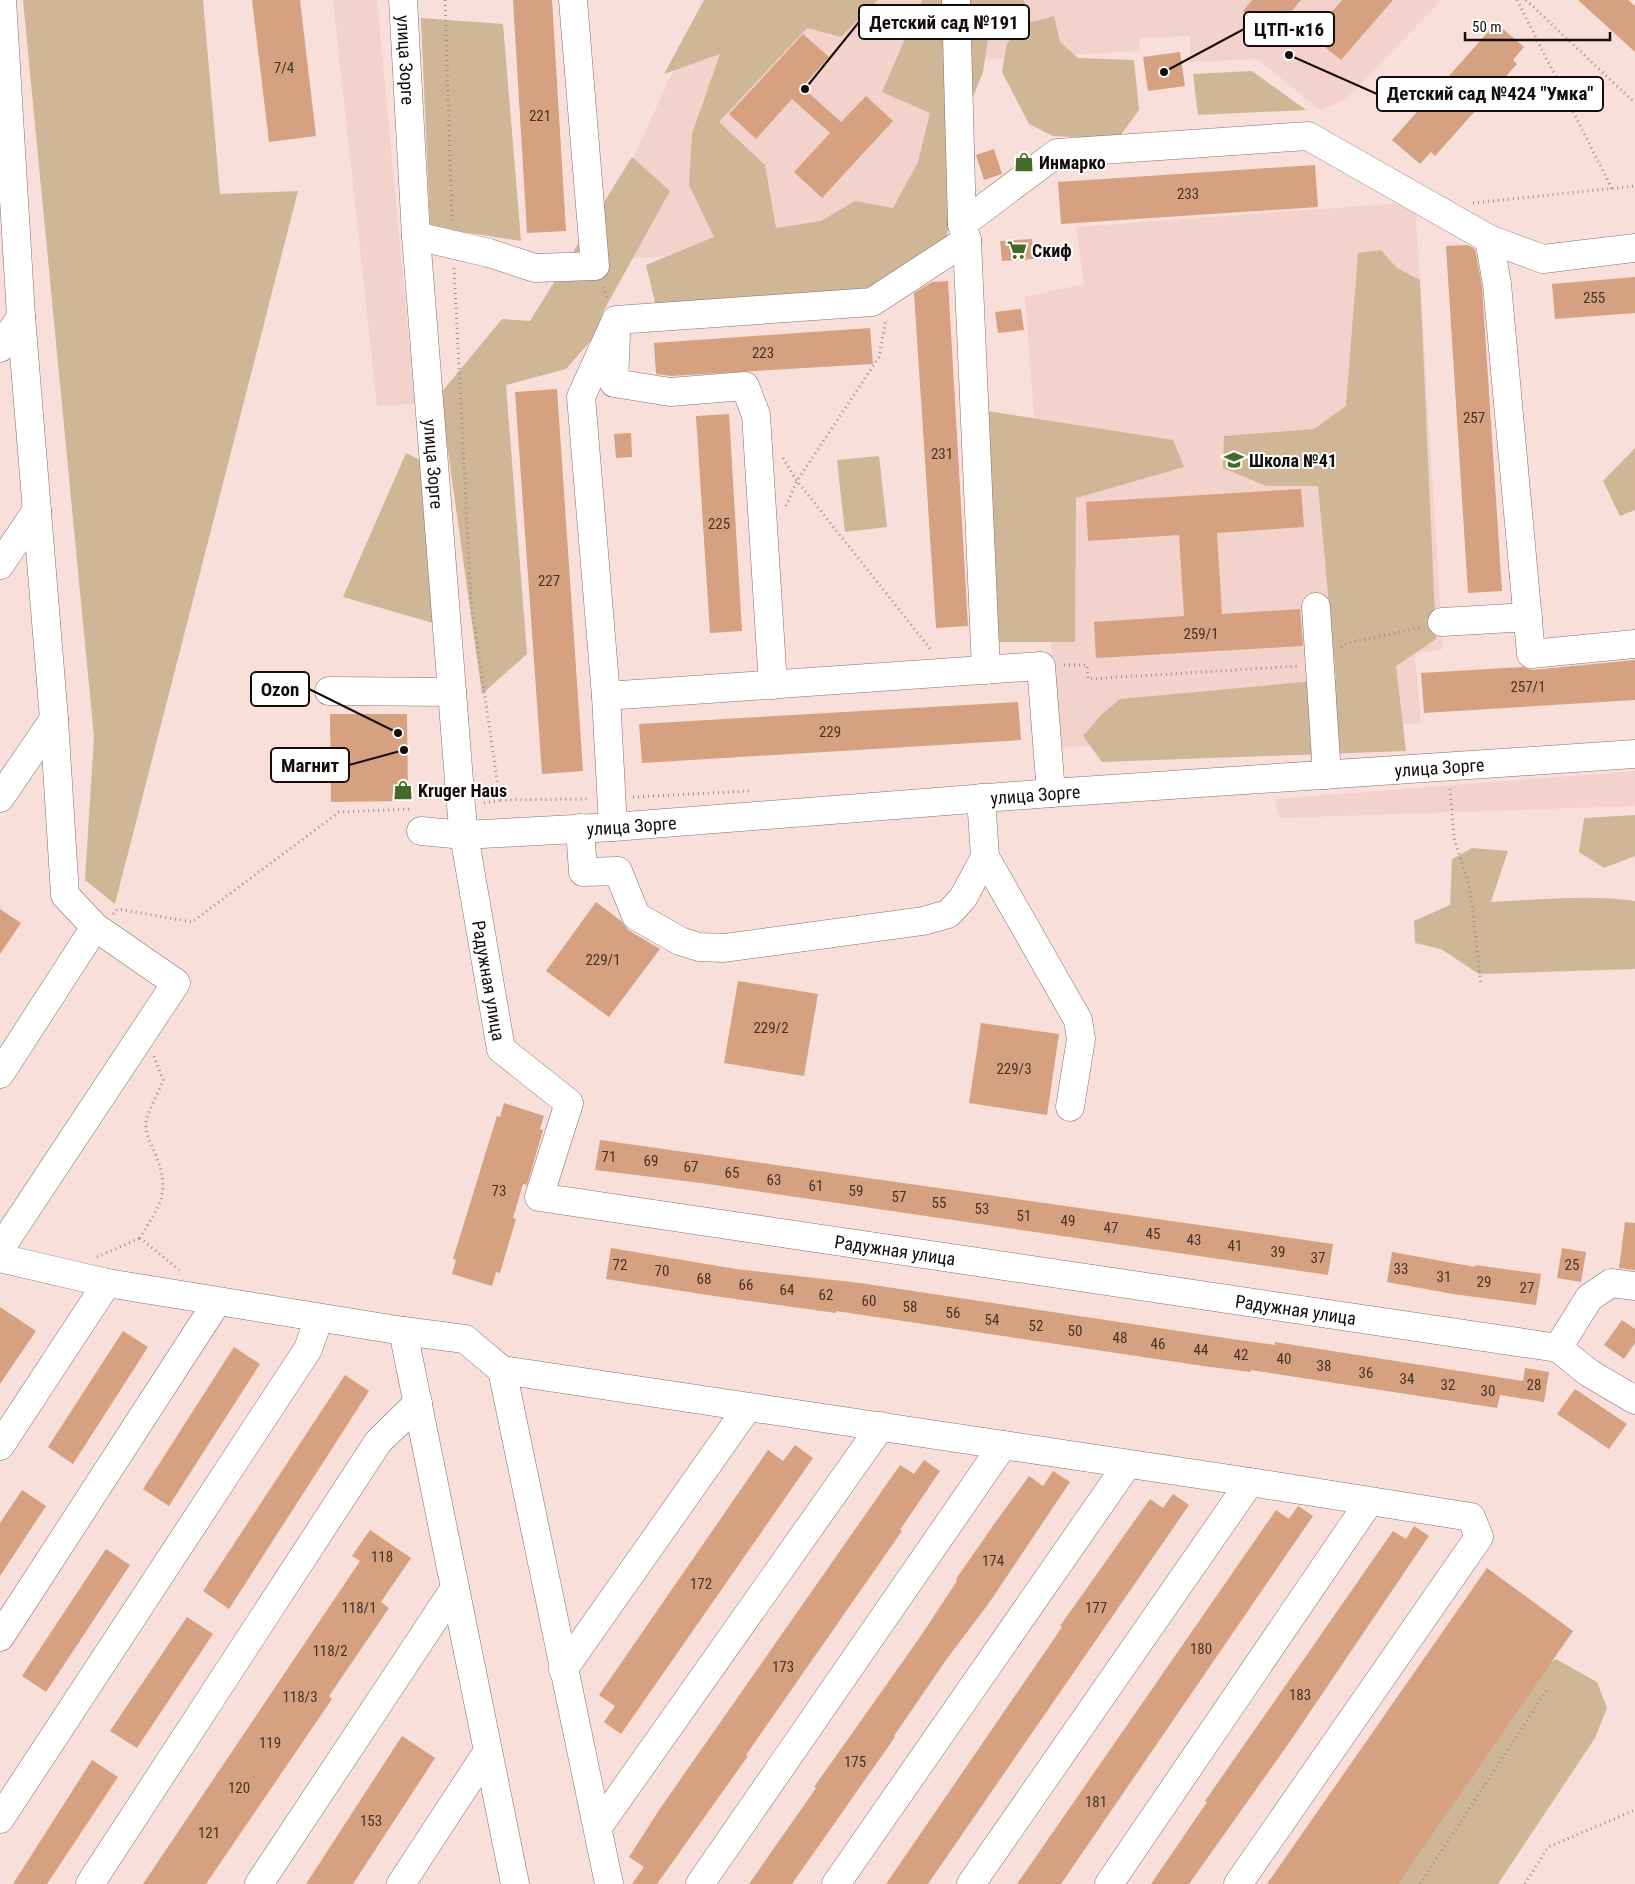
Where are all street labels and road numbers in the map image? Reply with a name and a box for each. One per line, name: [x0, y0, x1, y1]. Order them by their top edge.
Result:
street label: улица Зорге: [393, 14, 419, 105]
street label: улица Зорге: [420, 418, 448, 510]
street label: улица Зорге: [1394, 754, 1485, 781]
street label: улица Зорге: [990, 781, 1081, 808]
street label: улица Зорге: [586, 812, 677, 839]
street label: Радужная улица: [468, 919, 510, 1042]
street label: Радужная улица: [833, 1230, 957, 1269]
street label: Радужная улица: [1234, 1290, 1358, 1328]

